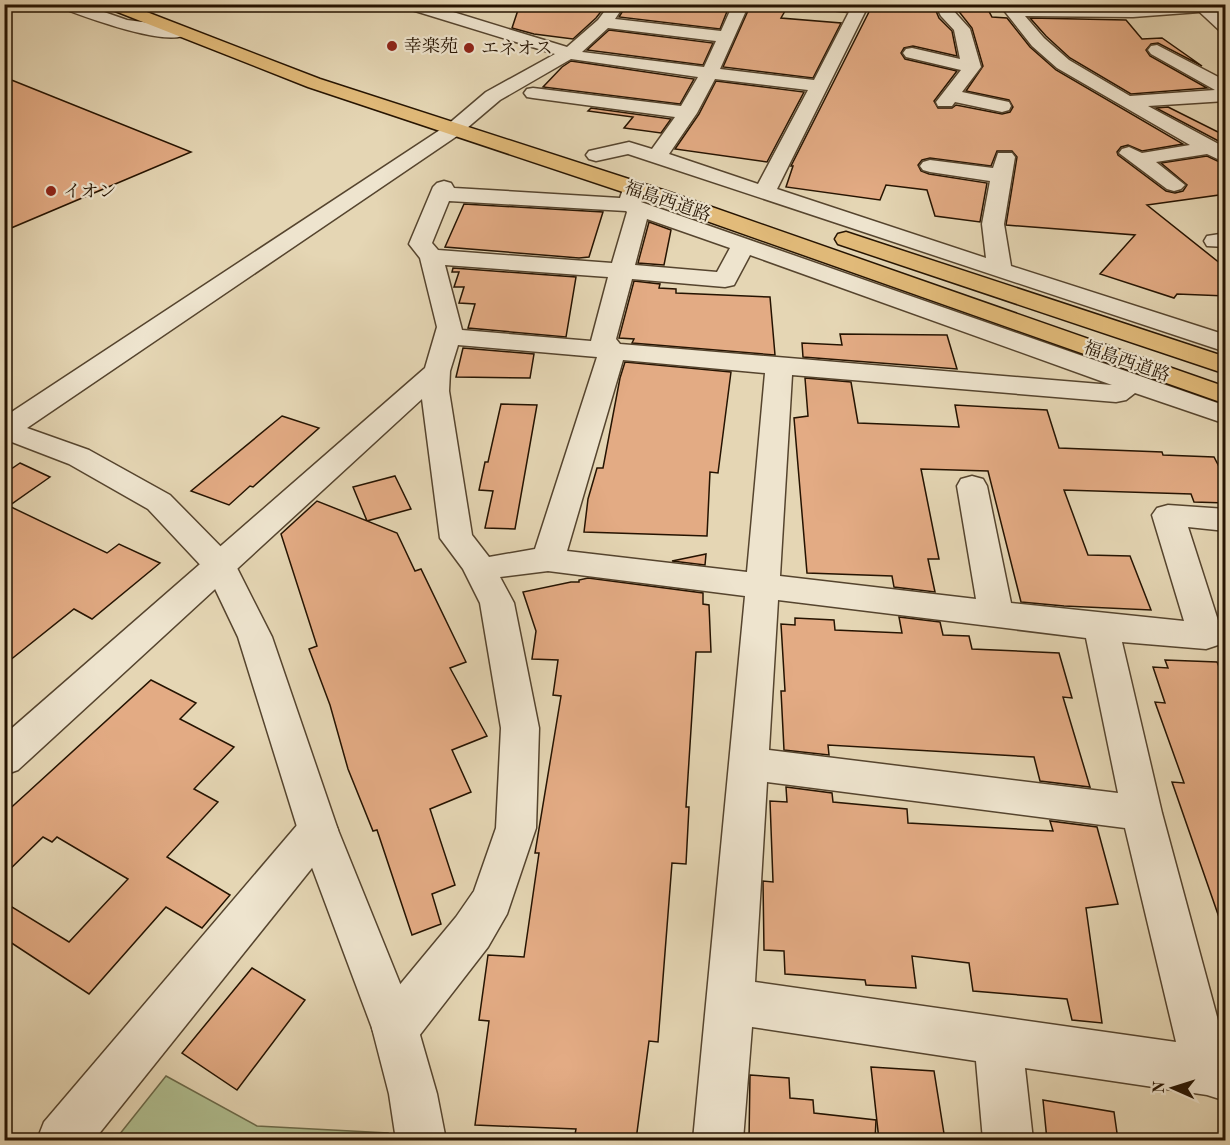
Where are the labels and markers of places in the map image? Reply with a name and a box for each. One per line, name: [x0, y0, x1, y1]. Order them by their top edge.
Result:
place label: 幸楽苑: [404, 36, 458, 56]
marker: 幸楽苑: [385, 39, 399, 53]
place label: エネオス: [481, 39, 553, 58]
marker: エネオス: [462, 41, 476, 55]
place label: イオン: [63, 183, 116, 201]
marker: イオン: [44, 184, 58, 198]

